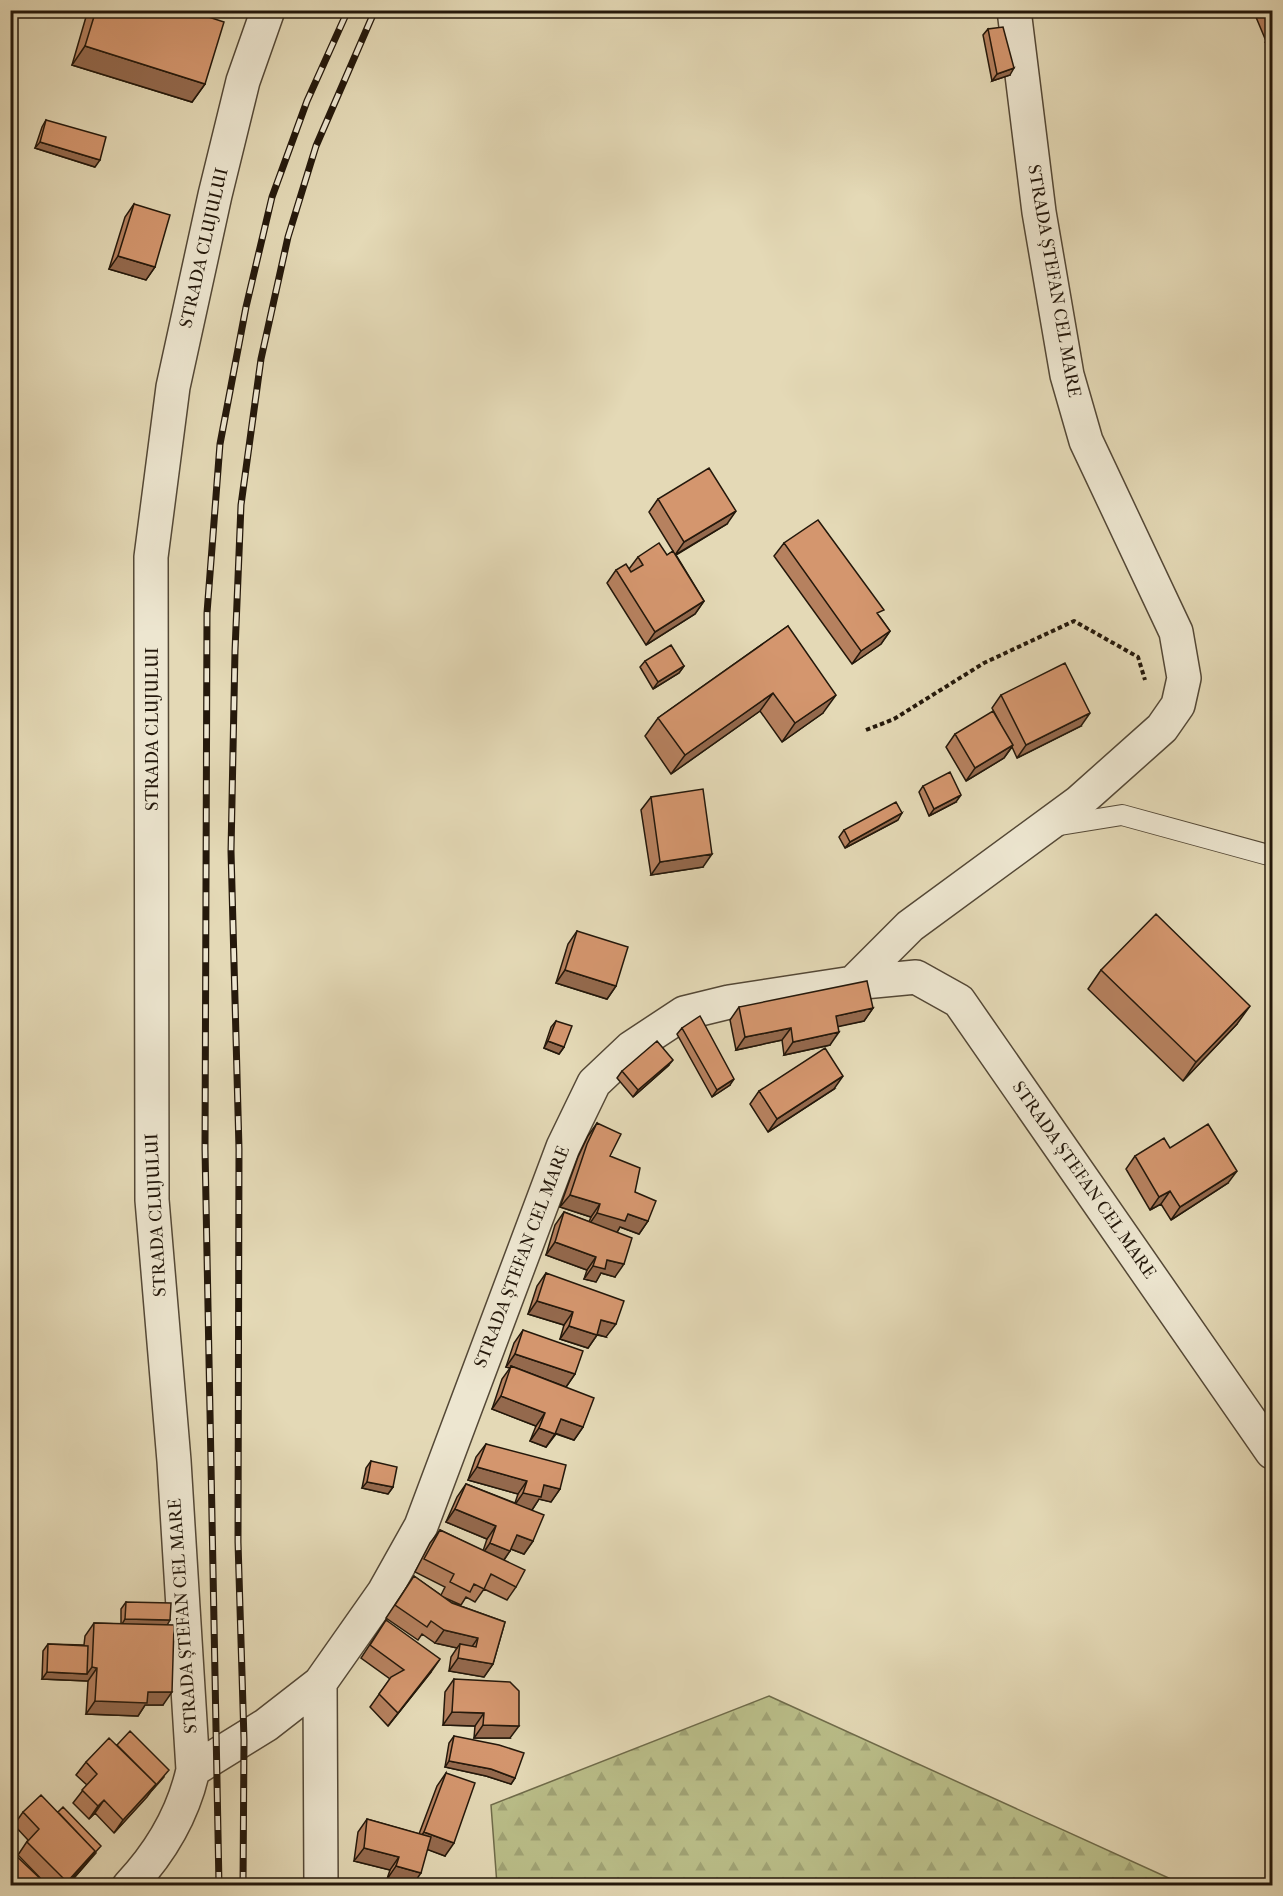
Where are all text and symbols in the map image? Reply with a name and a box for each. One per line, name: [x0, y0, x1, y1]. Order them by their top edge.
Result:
street label: STRADA ȘTEFAN CEL MARE: [1023, 163, 1085, 399]
street label: STRADA CLUJULUI: [175, 166, 233, 330]
street label: STRADA CLUJULUI: [142, 647, 163, 811]
street label: STRADA ȘTEFAN CEL MARE: [1008, 1077, 1160, 1283]
street label: STRADA CLUJULUI: [141, 1133, 171, 1297]
street label: STRADA ȘTEFAN CEL MARE: [470, 1143, 574, 1371]
street label: STRADA ȘTEFAN CEL MARE: [164, 1498, 202, 1734]

